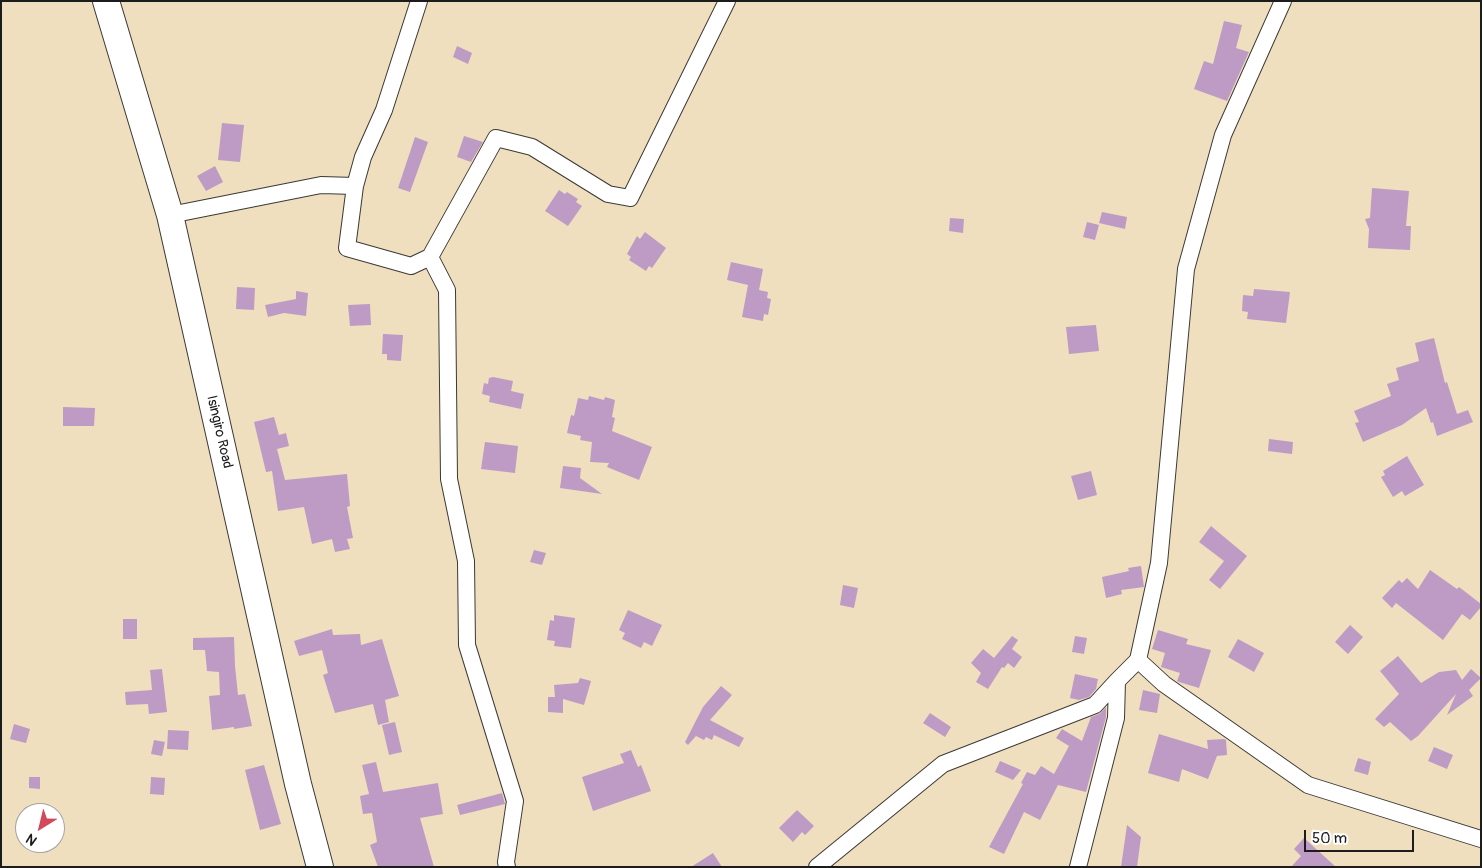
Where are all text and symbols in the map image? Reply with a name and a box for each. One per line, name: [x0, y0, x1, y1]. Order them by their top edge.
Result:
street label: Isingiro Road: [202, 394, 236, 470]
north arrow: [15, 803, 65, 853]
scale bar: [1307, 820, 1417, 852]
text: 50 m: [1312, 829, 1347, 848]
text: N: [23, 830, 40, 849]

